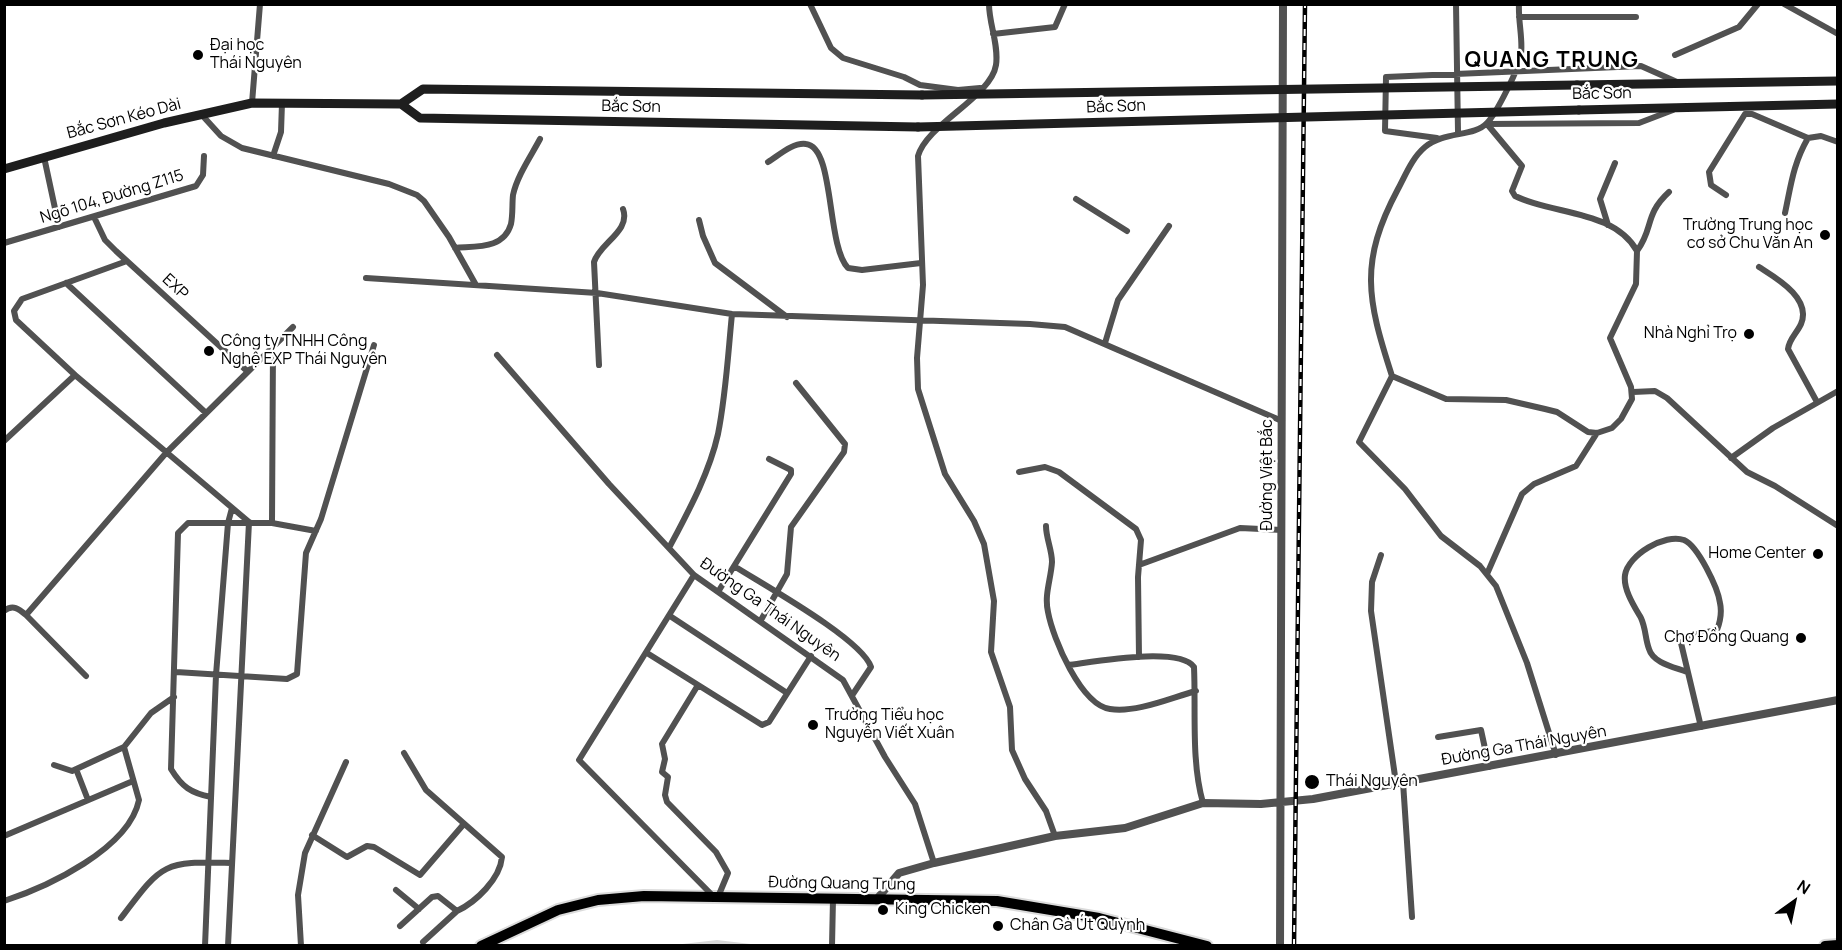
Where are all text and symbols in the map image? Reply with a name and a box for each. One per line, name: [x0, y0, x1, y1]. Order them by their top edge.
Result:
place label: Đại học Thái Nguyên: [210, 36, 302, 74]
marker: Đại học Thái Nguyên: [191, 48, 205, 62]
district label: QUANG TRUNG: [1465, 48, 1639, 74]
street label: Bắc Sơn: [1572, 84, 1632, 104]
street label: Bắc Sơn Kéo Dài: [65, 95, 183, 143]
street label: Bắc Sơn: [1086, 96, 1146, 118]
street label: Bắc Sơn: [601, 97, 661, 117]
street label: Ngõ 104, Đường Z115: [38, 166, 186, 228]
place label: Trường Trung học cơ sở Chu Văn An: [1683, 216, 1813, 254]
marker: Trường Trung học cơ sở Chu Văn An: [1818, 228, 1832, 242]
street label: EXP: [158, 270, 192, 304]
place label: Nhà Nghỉ Trọ: [1644, 324, 1737, 344]
marker: Nhà Nghỉ Trọ: [1742, 327, 1756, 341]
place label: Công ty TNHH Công Nghệ EXP Thái Nguyên: [221, 332, 387, 370]
marker: Công ty TNHH Công Nghệ EXP Thái Nguyên: [202, 344, 216, 358]
street label: Đường Việt Bắc: [1258, 419, 1278, 531]
place label: Home Center: [1708, 544, 1806, 564]
marker: Home Center: [1811, 547, 1825, 561]
street label: Đường Ga Thái Nguyên: [696, 554, 844, 666]
place label: Chợ Đồng Quang: [1664, 628, 1789, 648]
marker: Chợ Đồng Quang: [1794, 631, 1808, 645]
place label: Trường Tiểu học Nguyễn Viết Xuân: [825, 706, 954, 744]
marker: Trường Tiểu học Nguyễn Viết Xuân: [806, 718, 820, 732]
street label: Đường Ga Thái Nguyên: [1440, 722, 1608, 770]
place label: Thái Nguyên: [1326, 772, 1418, 792]
marker: Thái Nguyên: [1303, 773, 1321, 791]
north arrow: [1764, 872, 1824, 932]
street label: Đường Quang Trung: [768, 873, 916, 895]
text: N: [1793, 875, 1815, 899]
place label: King Chicken: [895, 900, 990, 920]
marker: King Chicken: [876, 903, 890, 917]
place label: Chân Gà Út Quỳnh: [1010, 916, 1145, 936]
marker: Chân Gà Út Quỳnh: [991, 919, 1005, 933]

